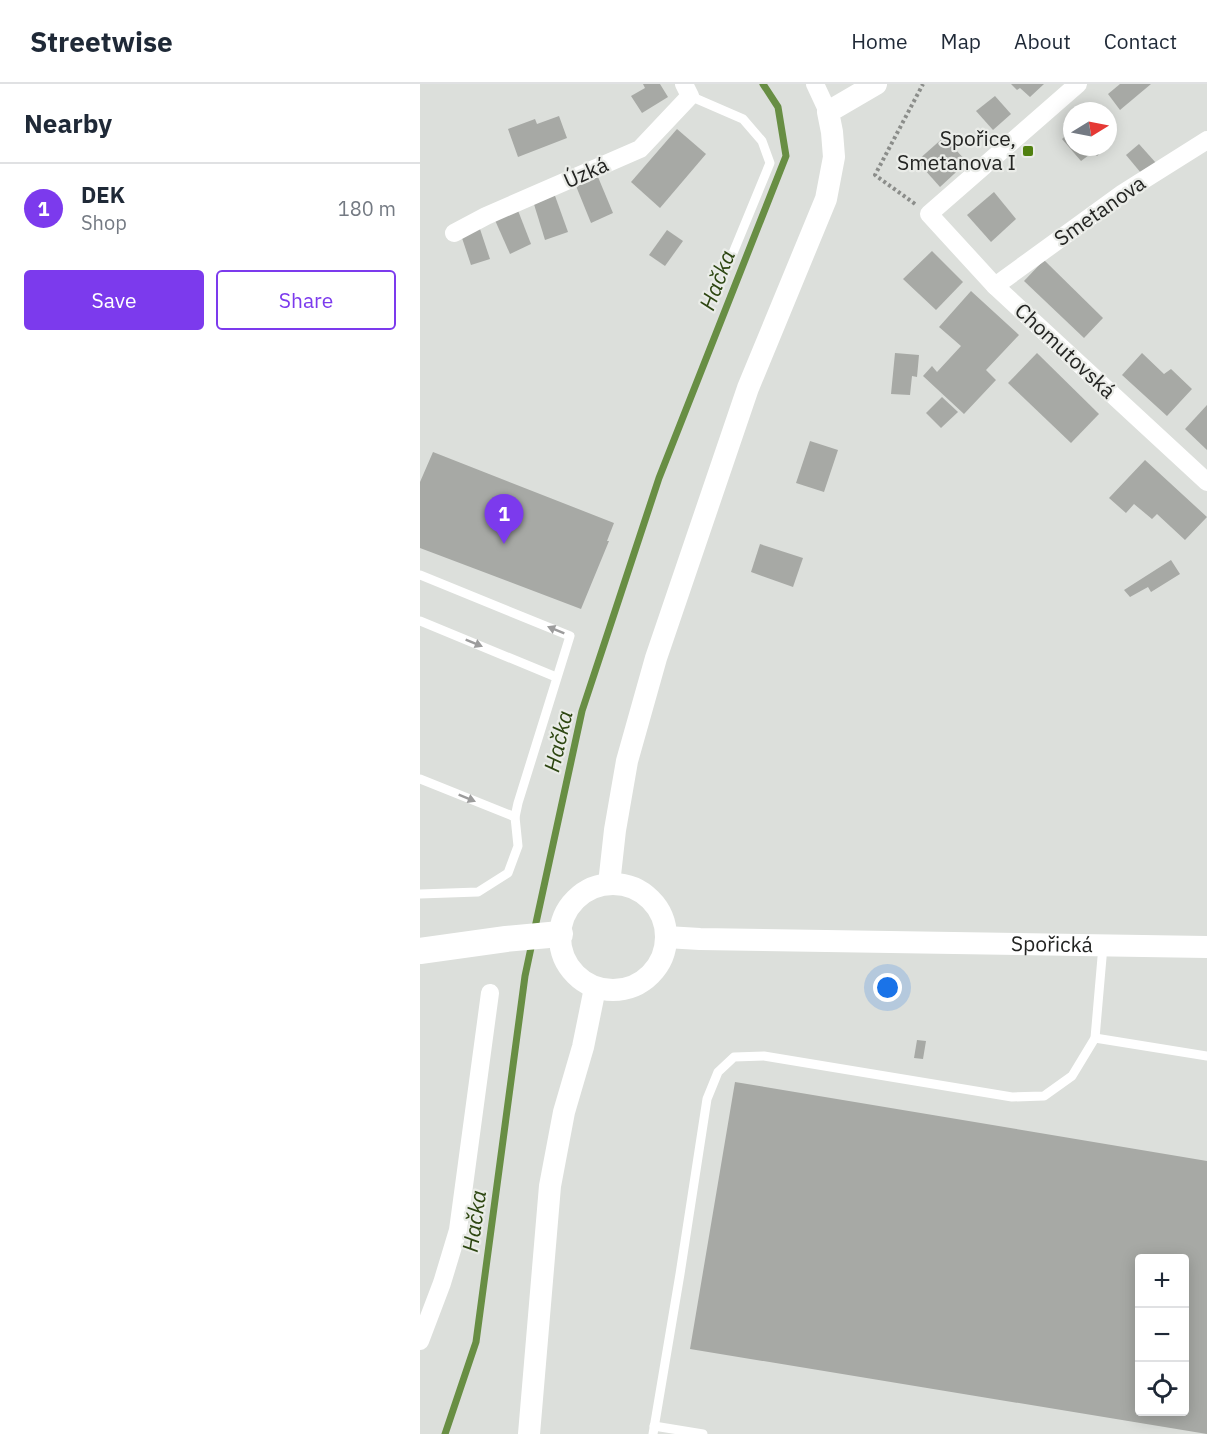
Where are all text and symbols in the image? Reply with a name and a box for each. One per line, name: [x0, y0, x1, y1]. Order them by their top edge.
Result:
text: Streetwise: [30, 23, 173, 60]
text: Home: [851, 27, 908, 55]
text: Map: [941, 27, 981, 55]
text: About: [1014, 27, 1071, 55]
text: Contact: [1104, 27, 1177, 55]
north arrow: [1063, 102, 1117, 156]
text: Nearby: [24, 106, 112, 140]
place label: Spořice, Smetanova I: [897, 124, 1016, 176]
marker: Spořice, Smetanova I: [1021, 144, 1035, 158]
street label: Úzká: [559, 150, 612, 194]
street label: Smetanova: [1048, 168, 1151, 252]
text: DEK: [81, 180, 125, 209]
text: 1: [38, 195, 50, 222]
text: 180 m: [338, 195, 396, 222]
text: Shop: [81, 209, 127, 236]
water label: Hačka: [692, 245, 741, 314]
button: Save: [24, 270, 204, 330]
button: Share: [216, 270, 396, 330]
street label: Chomutovská: [1009, 296, 1122, 404]
pin: 1: [484, 494, 524, 544]
one-way arrow: [547, 625, 565, 635]
one-way arrow: [465, 639, 483, 648]
water label: Hačka: [536, 707, 579, 775]
one-way arrow: [459, 793, 477, 803]
street label: Spořická: [1011, 929, 1093, 958]
your location: [873, 973, 902, 1002]
water label: Hačka: [455, 1188, 492, 1254]
map controls: [1135, 1254, 1189, 1416]
button: +: [1135, 1254, 1189, 1308]
button: −: [1135, 1308, 1189, 1362]
button: locate: [1135, 1362, 1189, 1416]

